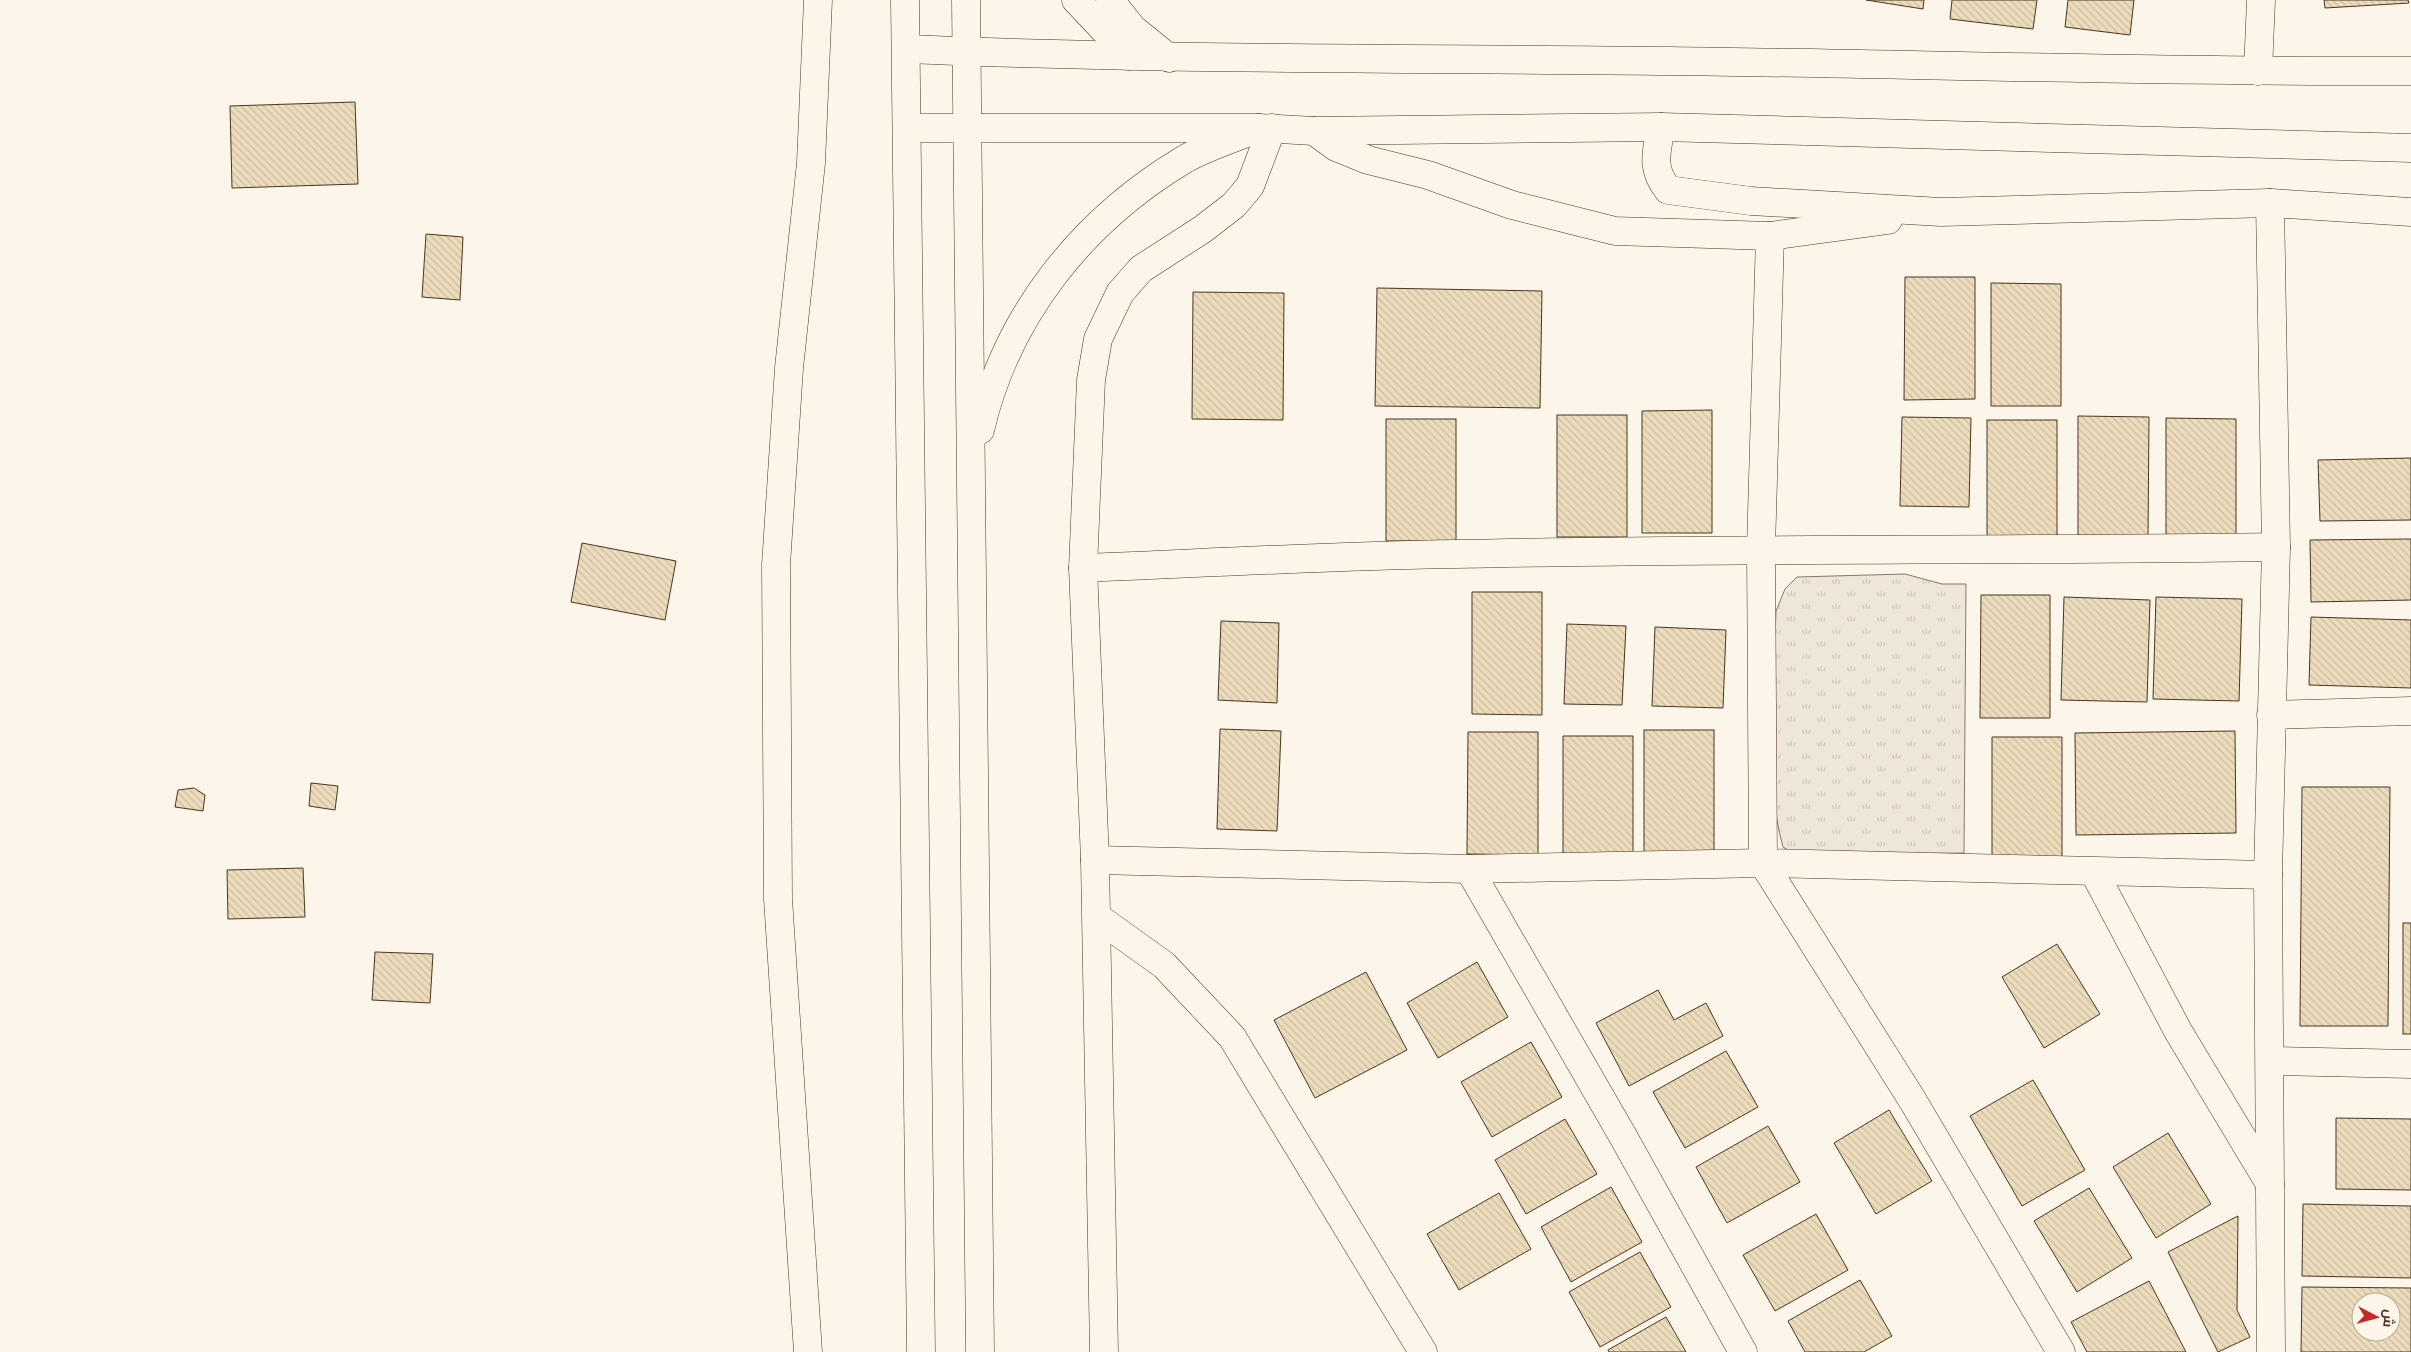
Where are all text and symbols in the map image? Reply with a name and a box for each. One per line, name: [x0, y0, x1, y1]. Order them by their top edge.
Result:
north arrow: [2351, 1292, 2401, 1342]
text: ش: [2379, 1308, 2399, 1328]

